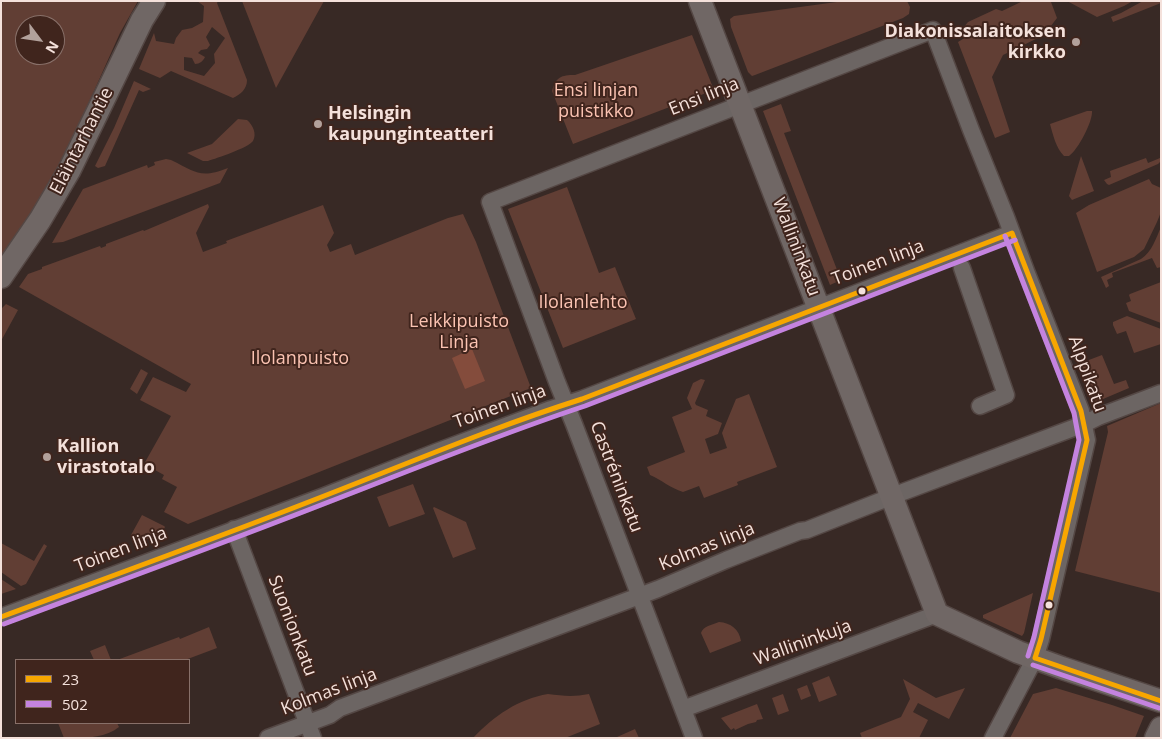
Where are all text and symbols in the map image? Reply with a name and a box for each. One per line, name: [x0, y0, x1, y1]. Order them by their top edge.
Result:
north arrow: [15, 15, 65, 65]
place label: Diakonissalaitoksen kirkko: [885, 21, 1066, 64]
marker: Diakonissalaitoksen kirkko: [1070, 36, 1082, 48]
text: N: [41, 38, 64, 57]
street label: Ensi linja: [666, 73, 742, 121]
park label: Ensi linjan puistikko: [554, 80, 638, 122]
street label: Eläintarhantie: [46, 84, 118, 198]
place label: Helsingin kaupunginteatteri: [328, 103, 494, 146]
marker: Helsingin kaupunginteatteri: [312, 118, 324, 130]
street label: Wallininkatu: [767, 195, 825, 299]
street label: Toinen linja: [829, 236, 927, 290]
unlabelled marker: [857, 286, 867, 296]
park label: Ilolanlehto: [539, 292, 627, 314]
park label: Leikkipuisto Linja: [409, 311, 509, 354]
street label: Alppikatu: [1063, 333, 1111, 415]
park label: Ilolanpuisto: [251, 348, 349, 370]
street label: Toinen linja: [451, 380, 549, 434]
street label: Castréninkatu: [585, 418, 647, 536]
place label: Kallion virastotalo: [57, 436, 155, 478]
marker: Kallion virastotalo: [41, 451, 53, 463]
street label: Kolmas linja: [656, 518, 758, 576]
street label: Toinen linja: [72, 523, 170, 577]
street label: Suonionkatu: [263, 573, 321, 679]
unlabelled marker: [1044, 600, 1054, 610]
street label: Wallininkuja: [751, 615, 855, 671]
legend: [15, 659, 190, 724]
street label: Kolmas linja: [278, 664, 380, 720]
text: 23: [62, 669, 79, 689]
text: 502: [62, 694, 88, 714]

